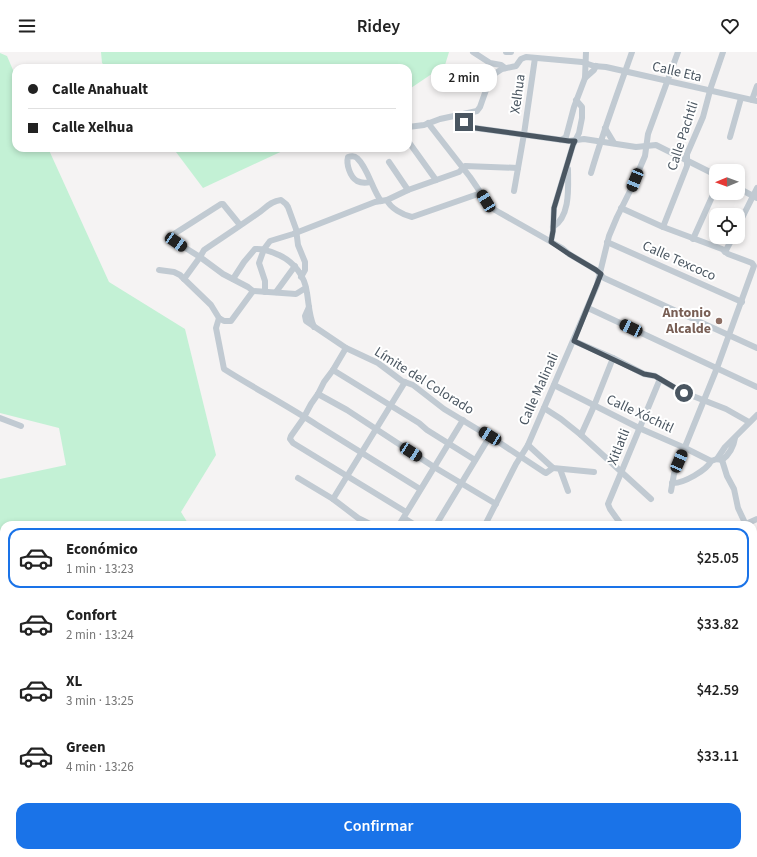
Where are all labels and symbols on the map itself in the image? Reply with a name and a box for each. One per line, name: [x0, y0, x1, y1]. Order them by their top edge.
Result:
street label: Calle Eta: [650, 57, 704, 87]
callout: 2 min: [431, 64, 497, 92]
street label: Xelhua: [505, 73, 531, 115]
street label: Calle Pachtli: [662, 99, 704, 173]
route end: [455, 113, 473, 131]
north arrow: [709, 164, 745, 200]
car: [625, 167, 645, 193]
car: [475, 188, 497, 214]
car: [163, 230, 189, 254]
street label: Calle Texcoco: [639, 236, 719, 286]
place label: Antonio Alcalde: [661, 303, 711, 339]
marker: Antonio Alcalde: [714, 316, 724, 326]
car: [618, 317, 644, 339]
street label: Límite del Colorado: [370, 342, 478, 420]
street label: Calle Malinali: [514, 349, 564, 429]
route start: [675, 384, 693, 402]
street label: Calle Xóchitl: [603, 390, 677, 439]
car: [477, 425, 503, 447]
street label: Xitlatli: [603, 426, 635, 468]
car: [398, 440, 424, 464]
car: [669, 448, 689, 474]

